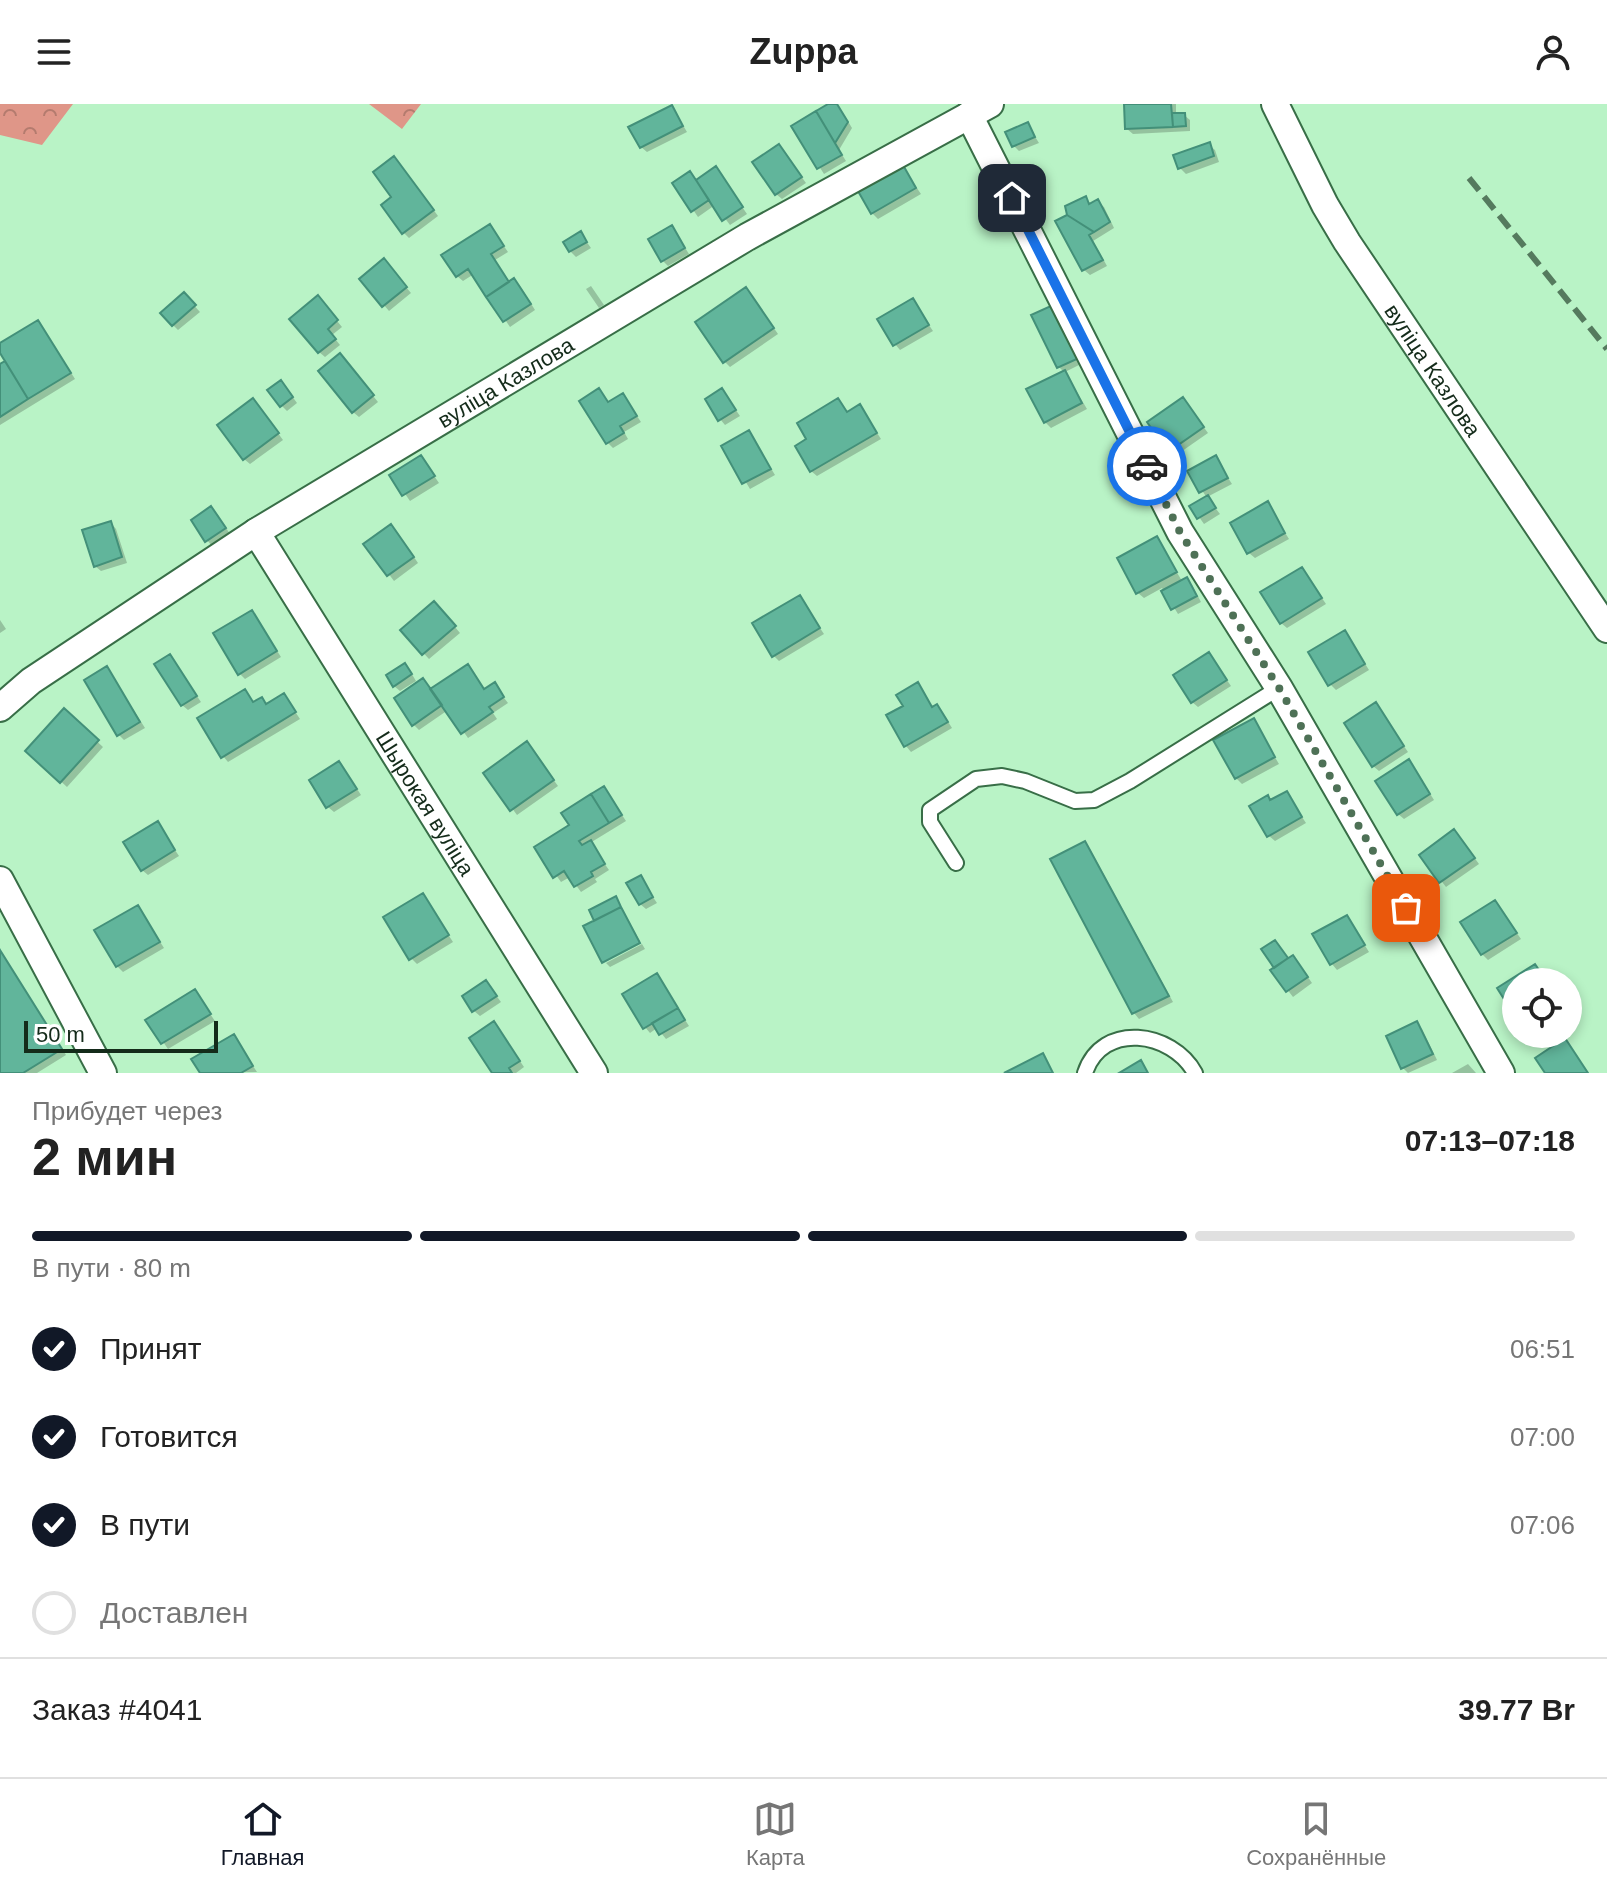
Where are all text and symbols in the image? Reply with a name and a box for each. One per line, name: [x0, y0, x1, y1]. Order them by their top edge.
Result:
icon: menu: [32, 30, 76, 74]
icon: person: [1531, 30, 1575, 74]
text: Zuppa: [750, 31, 857, 72]
pin: [978, 164, 1046, 232]
icon: home: [990, 176, 1034, 220]
street label: вуліца Казлова: [1379, 299, 1486, 442]
street label: вуліца Казлова: [433, 332, 579, 433]
courier: [1107, 426, 1187, 506]
icon: car: [1125, 444, 1169, 488]
street label: Шырокая вуліца: [371, 727, 480, 881]
pin: [1372, 874, 1440, 942]
icon: bag: [1384, 886, 1428, 930]
map controls: [1502, 968, 1582, 1048]
button: locate: [1502, 968, 1582, 1048]
scale bar: [24, 1017, 218, 1053]
text: 50 m: [36, 1022, 85, 1047]
text: Прибудет через: [32, 1096, 222, 1126]
text: 07:13–07:18: [1405, 1124, 1575, 1157]
text: 2 мин: [32, 1128, 177, 1186]
text: В пути · 80 m: [32, 1253, 191, 1283]
icon: check: [32, 1327, 76, 1371]
text: Принят: [100, 1332, 202, 1365]
text: 06:51: [1510, 1334, 1575, 1364]
icon: check: [32, 1415, 76, 1459]
text: Готовится: [100, 1420, 238, 1453]
text: 07:00: [1510, 1422, 1575, 1452]
icon: check: [32, 1503, 76, 1547]
text: В пути: [100, 1508, 190, 1541]
text: 07:06: [1510, 1510, 1575, 1540]
text: Доставлен: [100, 1596, 248, 1629]
text: Заказ #4041: [32, 1693, 202, 1726]
text: 39.77 Br: [1458, 1693, 1575, 1726]
tab: Главная: [221, 1797, 304, 1871]
tab: Карта: [746, 1797, 805, 1871]
tab: Сохранённые: [1246, 1797, 1386, 1871]

